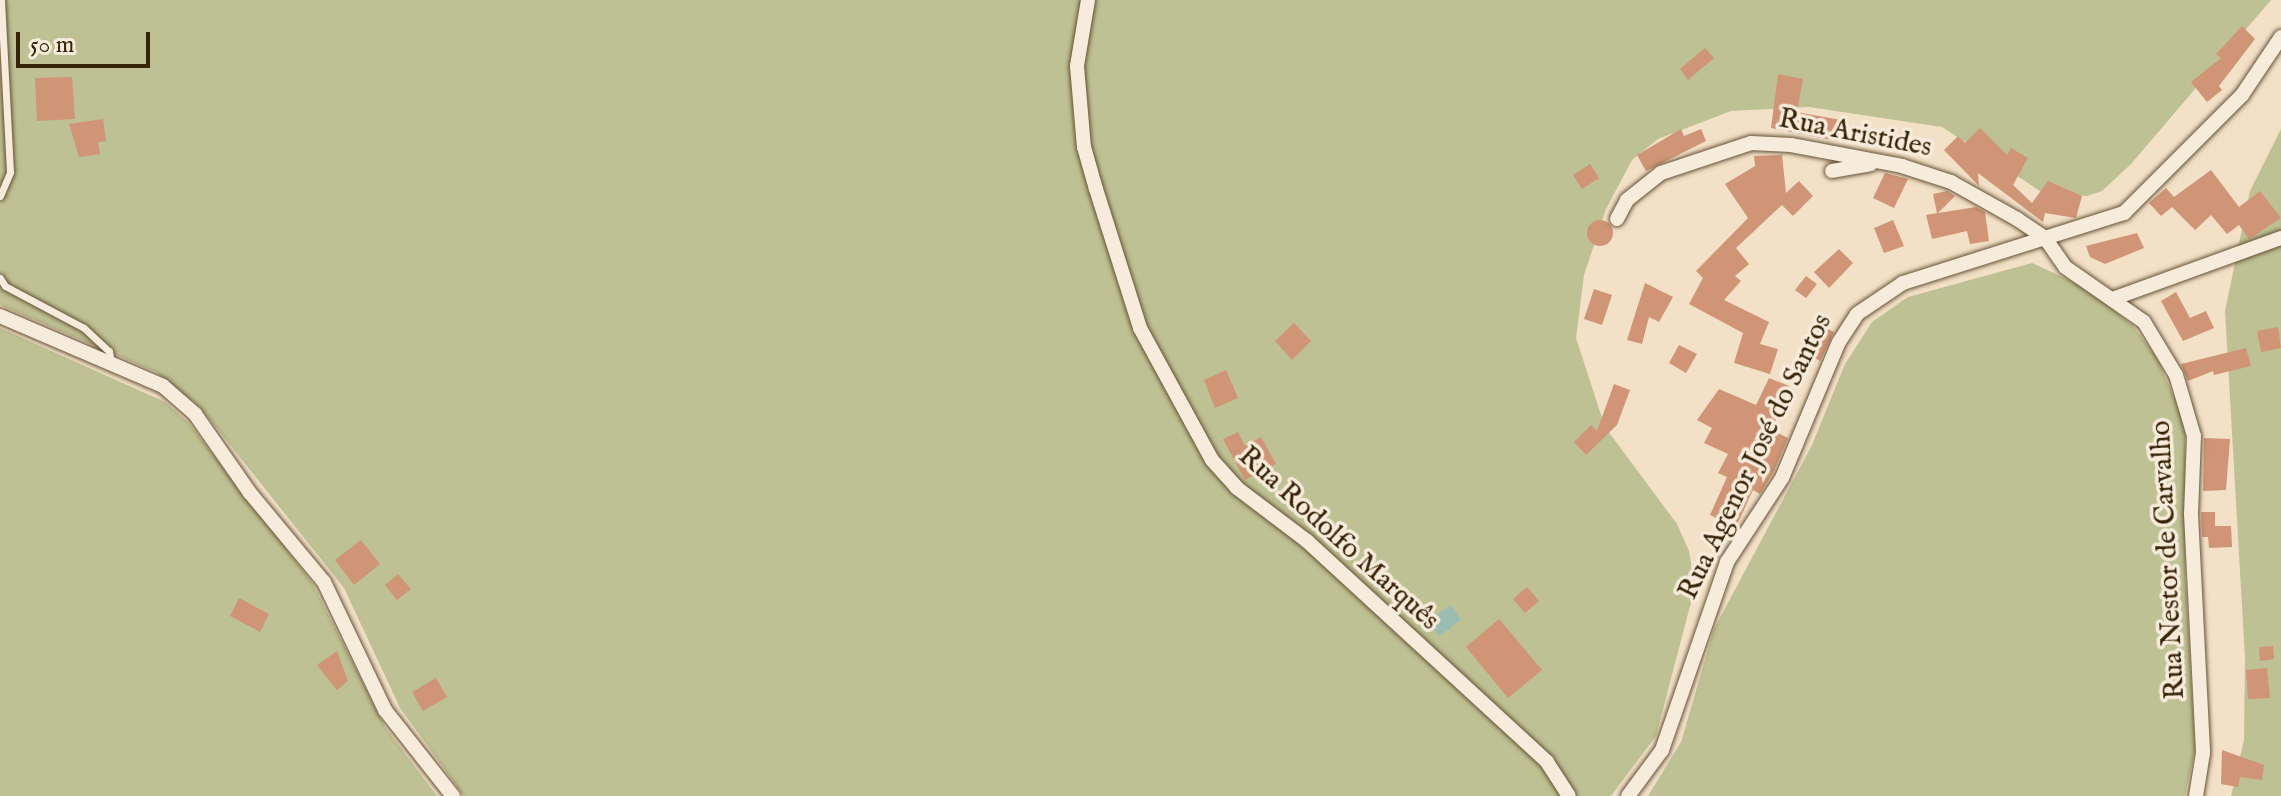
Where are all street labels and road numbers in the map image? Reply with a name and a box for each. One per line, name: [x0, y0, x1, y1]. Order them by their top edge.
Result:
street label: Rua Aristides: [1776, 103, 1934, 165]
street label: Rua Agenor José do Santos: [1672, 309, 1840, 605]
street label: Rua Nestor de Carvalho: [2145, 420, 2193, 700]
street label: Rua Rodolfo Marquês: [1231, 440, 1445, 638]

